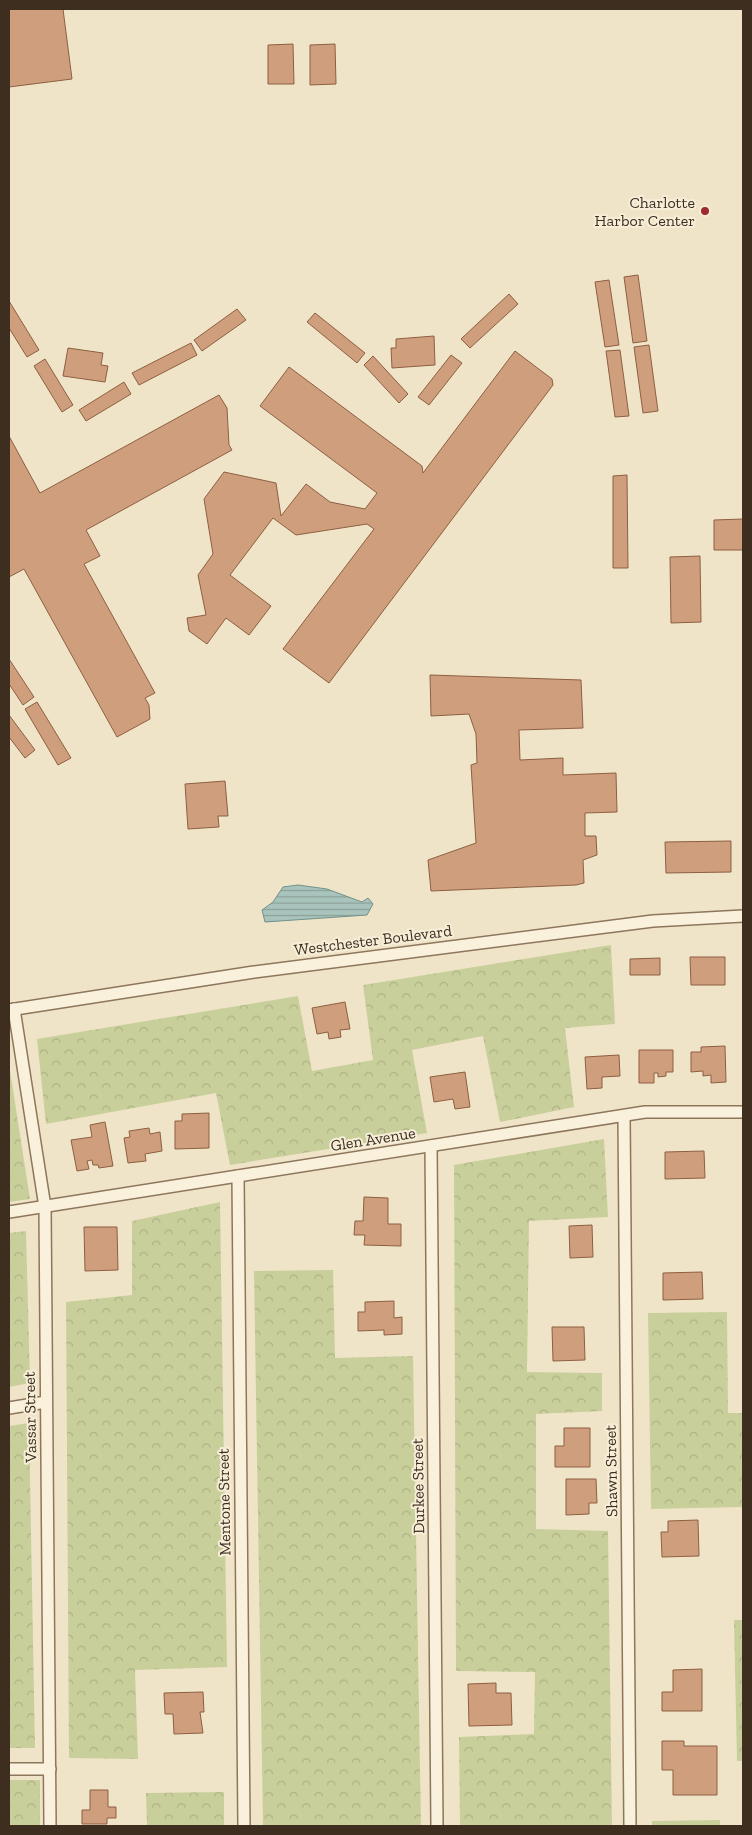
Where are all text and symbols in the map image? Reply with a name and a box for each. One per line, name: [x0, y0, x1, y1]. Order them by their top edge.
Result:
place label: Charlotte Harbor Center: [595, 193, 695, 230]
marker: Charlotte Harbor Center: [699, 205, 711, 217]
street label: Westchester Boulevard: [293, 921, 453, 959]
street label: Glen Avenue: [329, 1123, 417, 1155]
street label: Vassar Street: [20, 1371, 40, 1464]
street label: Shawn Street: [601, 1425, 621, 1517]
street label: Durkee Street: [408, 1438, 428, 1534]
street label: Mentone Street: [214, 1448, 234, 1556]

